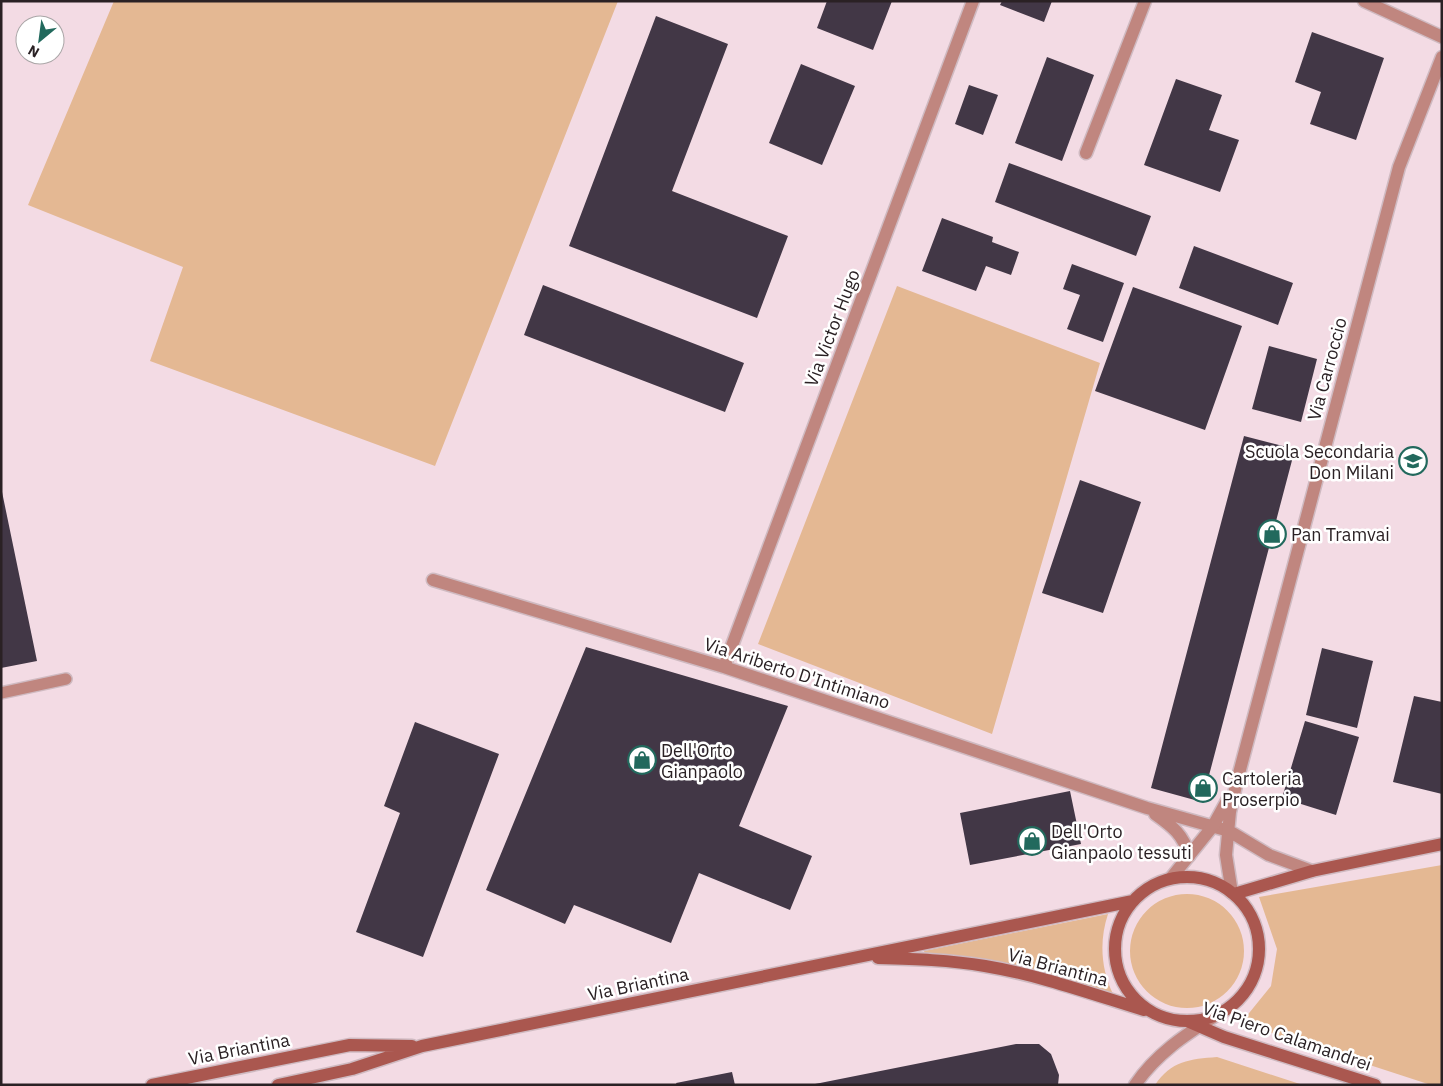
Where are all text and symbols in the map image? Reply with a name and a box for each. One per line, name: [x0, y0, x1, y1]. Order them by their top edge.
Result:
north arrow: [15, 15, 65, 65]
text: N: [25, 41, 42, 62]
street label: Via Victor Hugo: [799, 266, 865, 390]
street label: Via Carroccio: [1302, 315, 1352, 423]
place label: Scuola Secondaria Don Milani: [1245, 440, 1394, 484]
school or university icon: Scuola Secondaria Don Milani: [1398, 446, 1428, 476]
shop icon: Pan Tramvai: [1257, 519, 1287, 549]
place label: Pan Tramvai: [1291, 523, 1390, 546]
street label: Via Ariberto D'Intimiano: [701, 632, 893, 714]
place label: Dell'Orto Gianpaolo: [661, 739, 743, 783]
shop icon: Dell'Orto Gianpaolo: [627, 745, 657, 775]
place label: Cartoleria Proserpio: [1222, 767, 1302, 811]
shop icon: Cartoleria Proserpio: [1188, 773, 1218, 803]
place label: Dell'Orto Gianpaolo tessuti: [1051, 820, 1192, 864]
shop icon: Dell'Orto Gianpaolo tessuti: [1017, 826, 1047, 856]
street label: Via Briantina: [1005, 943, 1111, 991]
street label: Via Briantina: [585, 962, 691, 1006]
street label: Via Piero Calamandrei: [1199, 996, 1375, 1076]
street label: Via Briantina: [186, 1028, 292, 1070]

